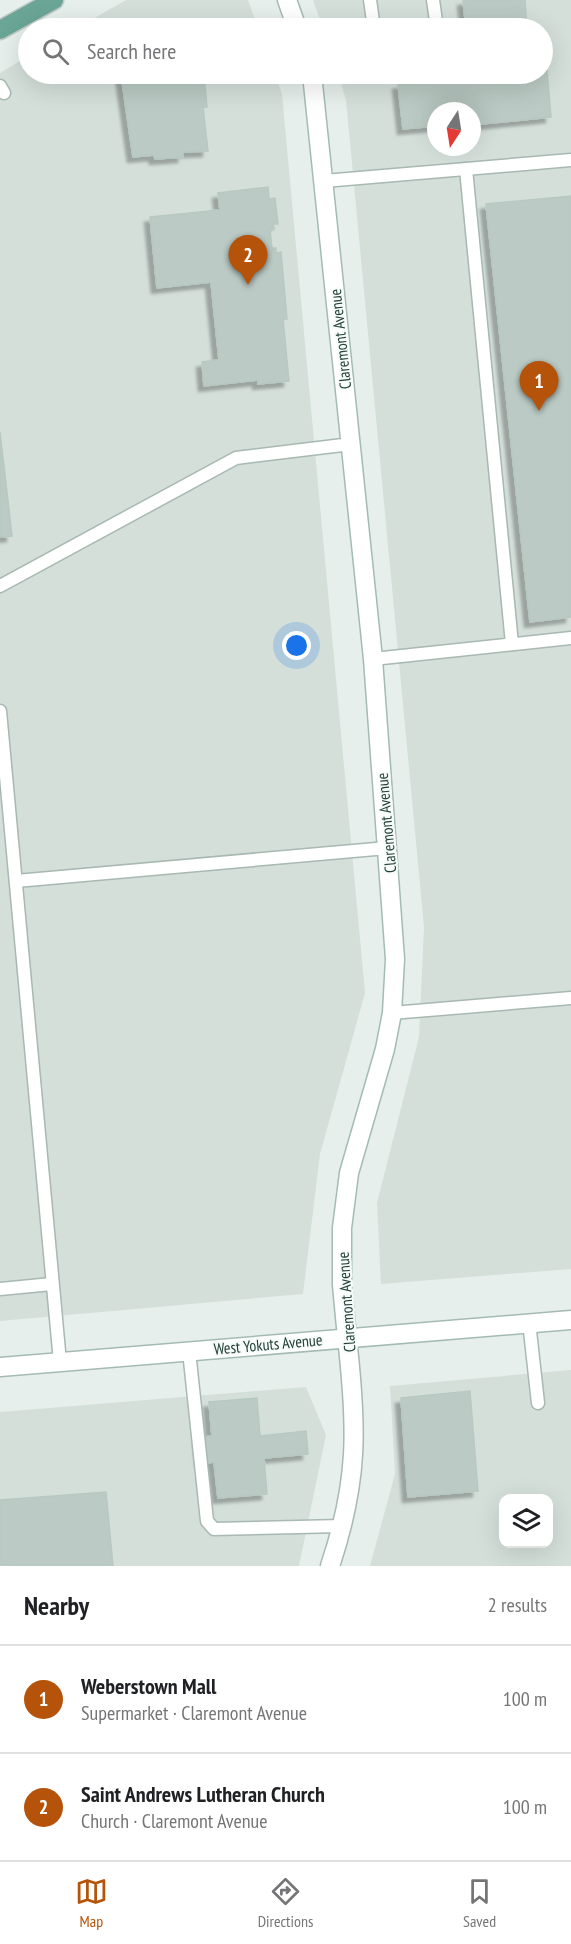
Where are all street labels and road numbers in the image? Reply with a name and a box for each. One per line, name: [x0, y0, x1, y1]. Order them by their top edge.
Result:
street label: Claremont Avenue: [325, 288, 355, 390]
street label: Claremont Avenue: [372, 772, 400, 874]
street label: Claremont Avenue: [333, 1251, 359, 1353]
street label: West Yokuts Avenue: [213, 1329, 323, 1359]

